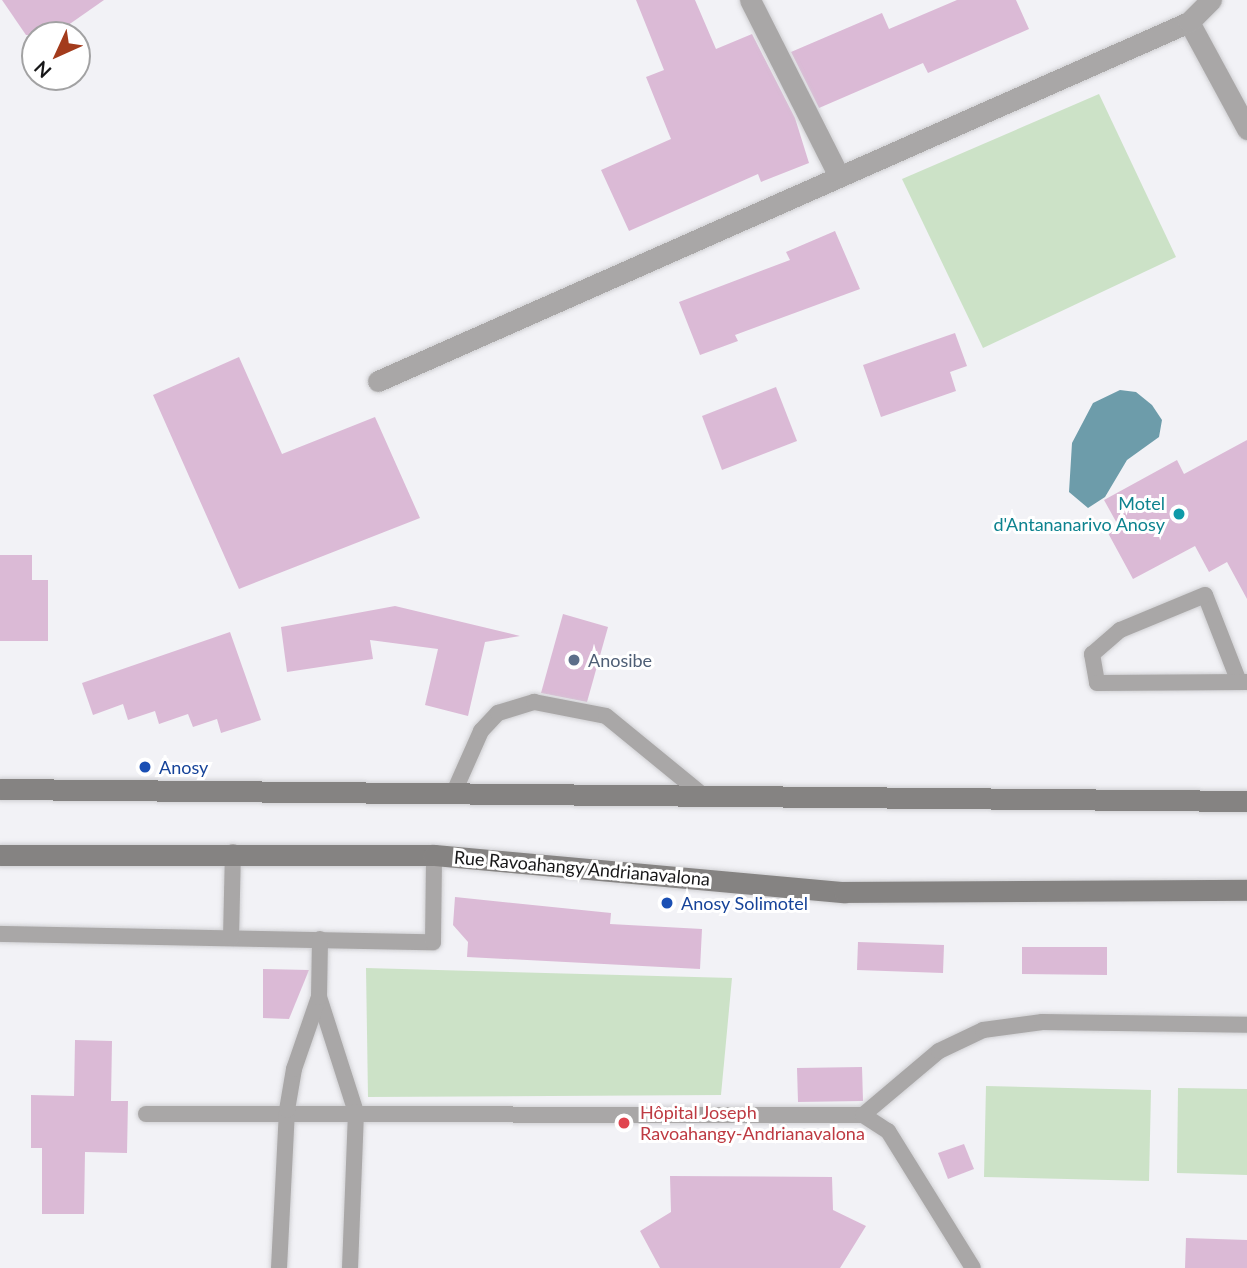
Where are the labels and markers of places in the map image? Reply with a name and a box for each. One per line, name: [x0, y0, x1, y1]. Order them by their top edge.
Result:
place label: Motel d'Antananarivo Anosy: [993, 493, 1165, 536]
marker: Motel d'Antananarivo Anosy: [1171, 506, 1187, 522]
place label: Anosibe: [588, 649, 652, 671]
marker: Anosibe: [566, 652, 582, 668]
place label: Anosy: [159, 756, 208, 778]
marker: Anosy: [137, 759, 153, 775]
place label: Anosy Solimotel: [681, 892, 808, 914]
marker: Anosy Solimotel: [659, 895, 675, 911]
place label: Hôpital Joseph Ravoahangy-Andrianavalona: [640, 1102, 865, 1144]
marker: Hôpital Joseph Ravoahangy-Andrianavalona: [614, 1113, 634, 1133]

